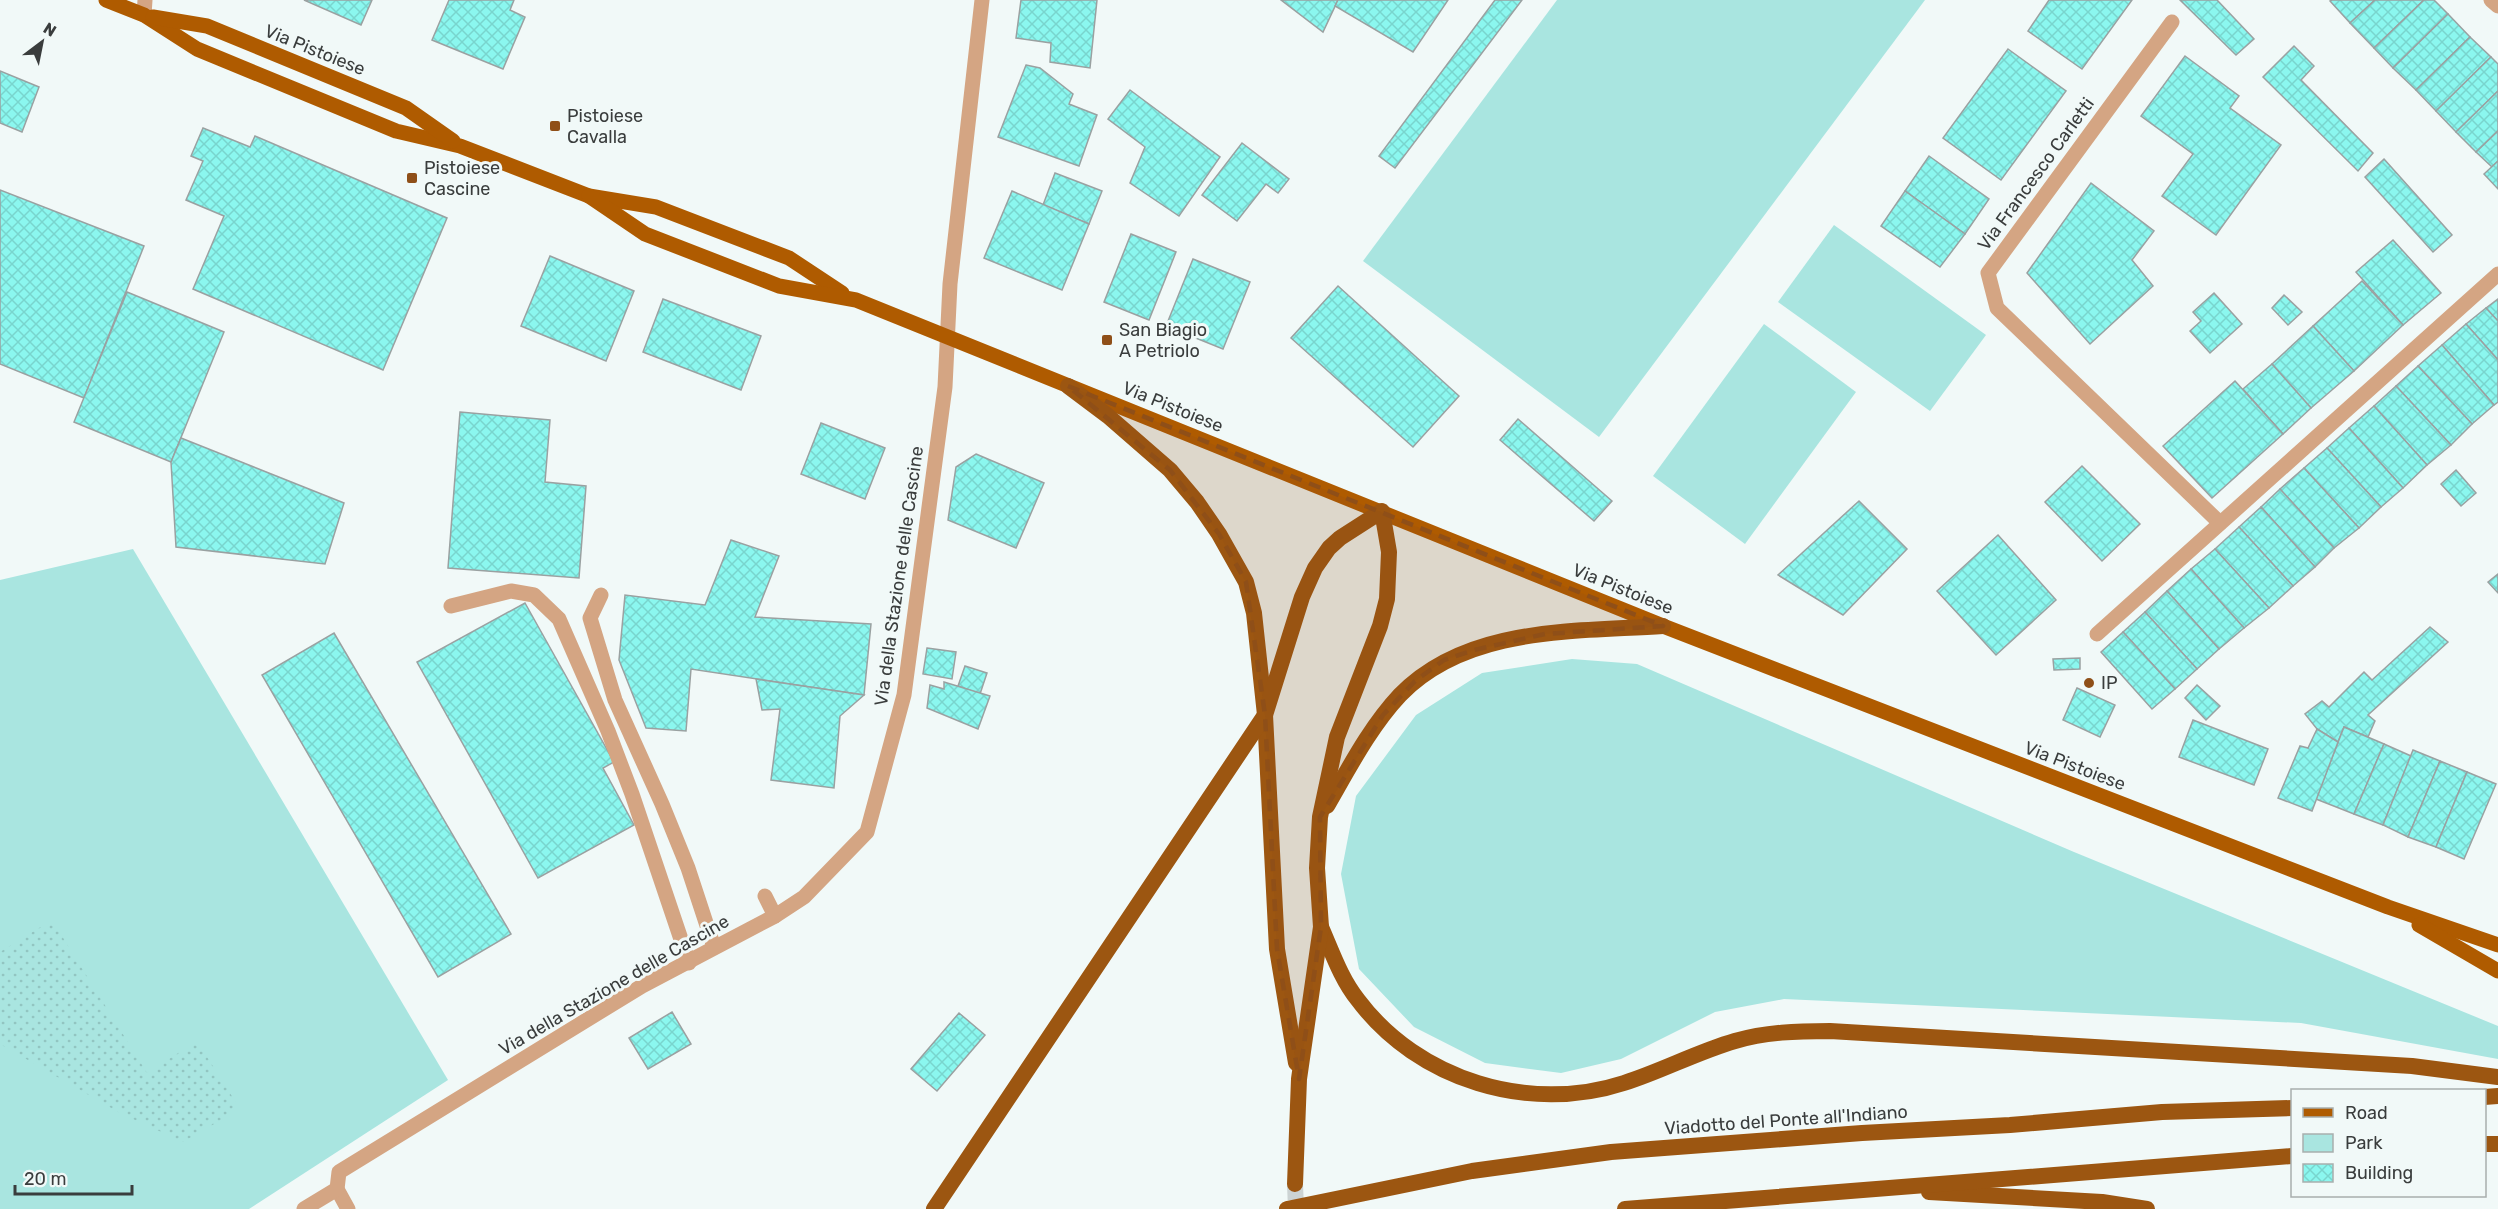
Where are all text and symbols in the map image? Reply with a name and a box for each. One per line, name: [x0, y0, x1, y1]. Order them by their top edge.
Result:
north arrow: [12, 12, 72, 72]
text: N: [40, 19, 60, 41]
street label: Via Pistoiese: [261, 20, 369, 80]
street label: Via Francesco Carletti: [1973, 93, 2099, 255]
place label: Pistoiese Cavalla: [567, 105, 643, 148]
marker: Pistoiese Cavalla: [548, 119, 562, 133]
place label: Pistoiese Cascine: [424, 157, 500, 200]
marker: Pistoiese Cascine: [405, 171, 419, 185]
place label: San Biagio A Petriolo: [1119, 319, 1207, 362]
marker: San Biagio A Petriolo: [1100, 333, 1114, 347]
street label: Via Pistoiese: [1119, 377, 1227, 437]
street label: Via della Stazione delle Cascine: [870, 445, 928, 707]
street label: Via Pistoiese: [1569, 559, 1677, 619]
place label: IP: [2101, 672, 2117, 694]
marker: IP: [2082, 676, 2096, 690]
street label: Via Pistoiese: [2021, 737, 2129, 795]
street label: Via della Stazione delle Cascine: [495, 910, 733, 1060]
legend: [2291, 1089, 2486, 1197]
street label: Viadotto del Ponte all'Indiano: [1663, 1101, 1909, 1139]
text: Road: [2345, 1102, 2388, 1124]
text: Park: [2345, 1132, 2383, 1154]
scale bar: [15, 1158, 132, 1196]
text: Building: [2345, 1162, 2413, 1184]
text: 20 m: [24, 1168, 66, 1190]

